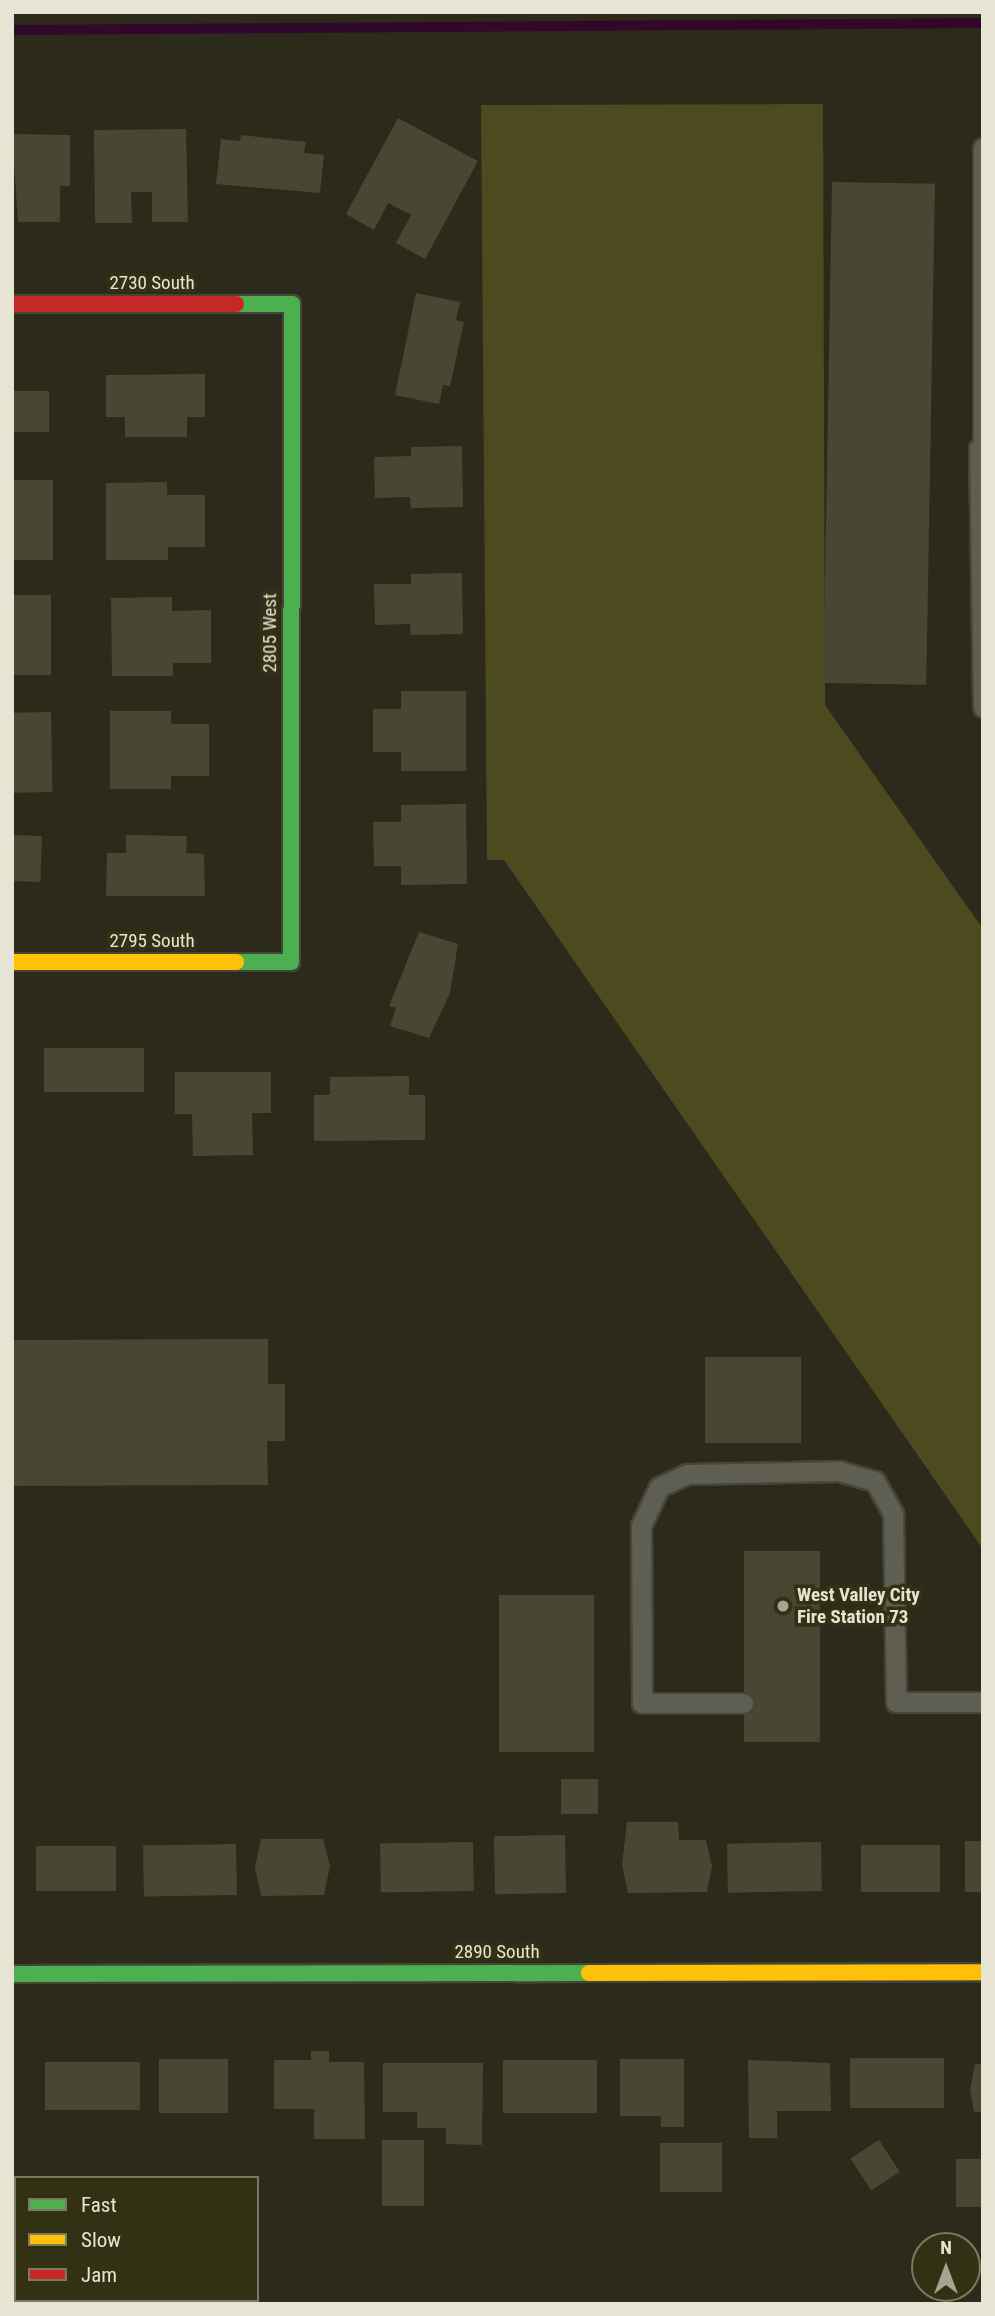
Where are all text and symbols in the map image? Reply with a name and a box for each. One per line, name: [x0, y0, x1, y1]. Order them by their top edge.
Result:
street label: 2730 South: [109, 272, 195, 294]
street label: 2805 West: [259, 593, 281, 673]
street label: 2795 South: [109, 930, 195, 952]
place label: West Valley City Fire Station 73: [797, 1584, 920, 1628]
marker: West Valley City Fire Station 73: [775, 1598, 791, 1614]
street label: 2890 South: [454, 1941, 540, 1963]
legend: [14, 2176, 259, 2302]
text: Fast: [81, 2193, 117, 2217]
text: Slow: [81, 2228, 121, 2252]
north arrow: [911, 2232, 981, 2302]
text: N: [940, 2236, 952, 2259]
text: Jam: [81, 2263, 117, 2287]

